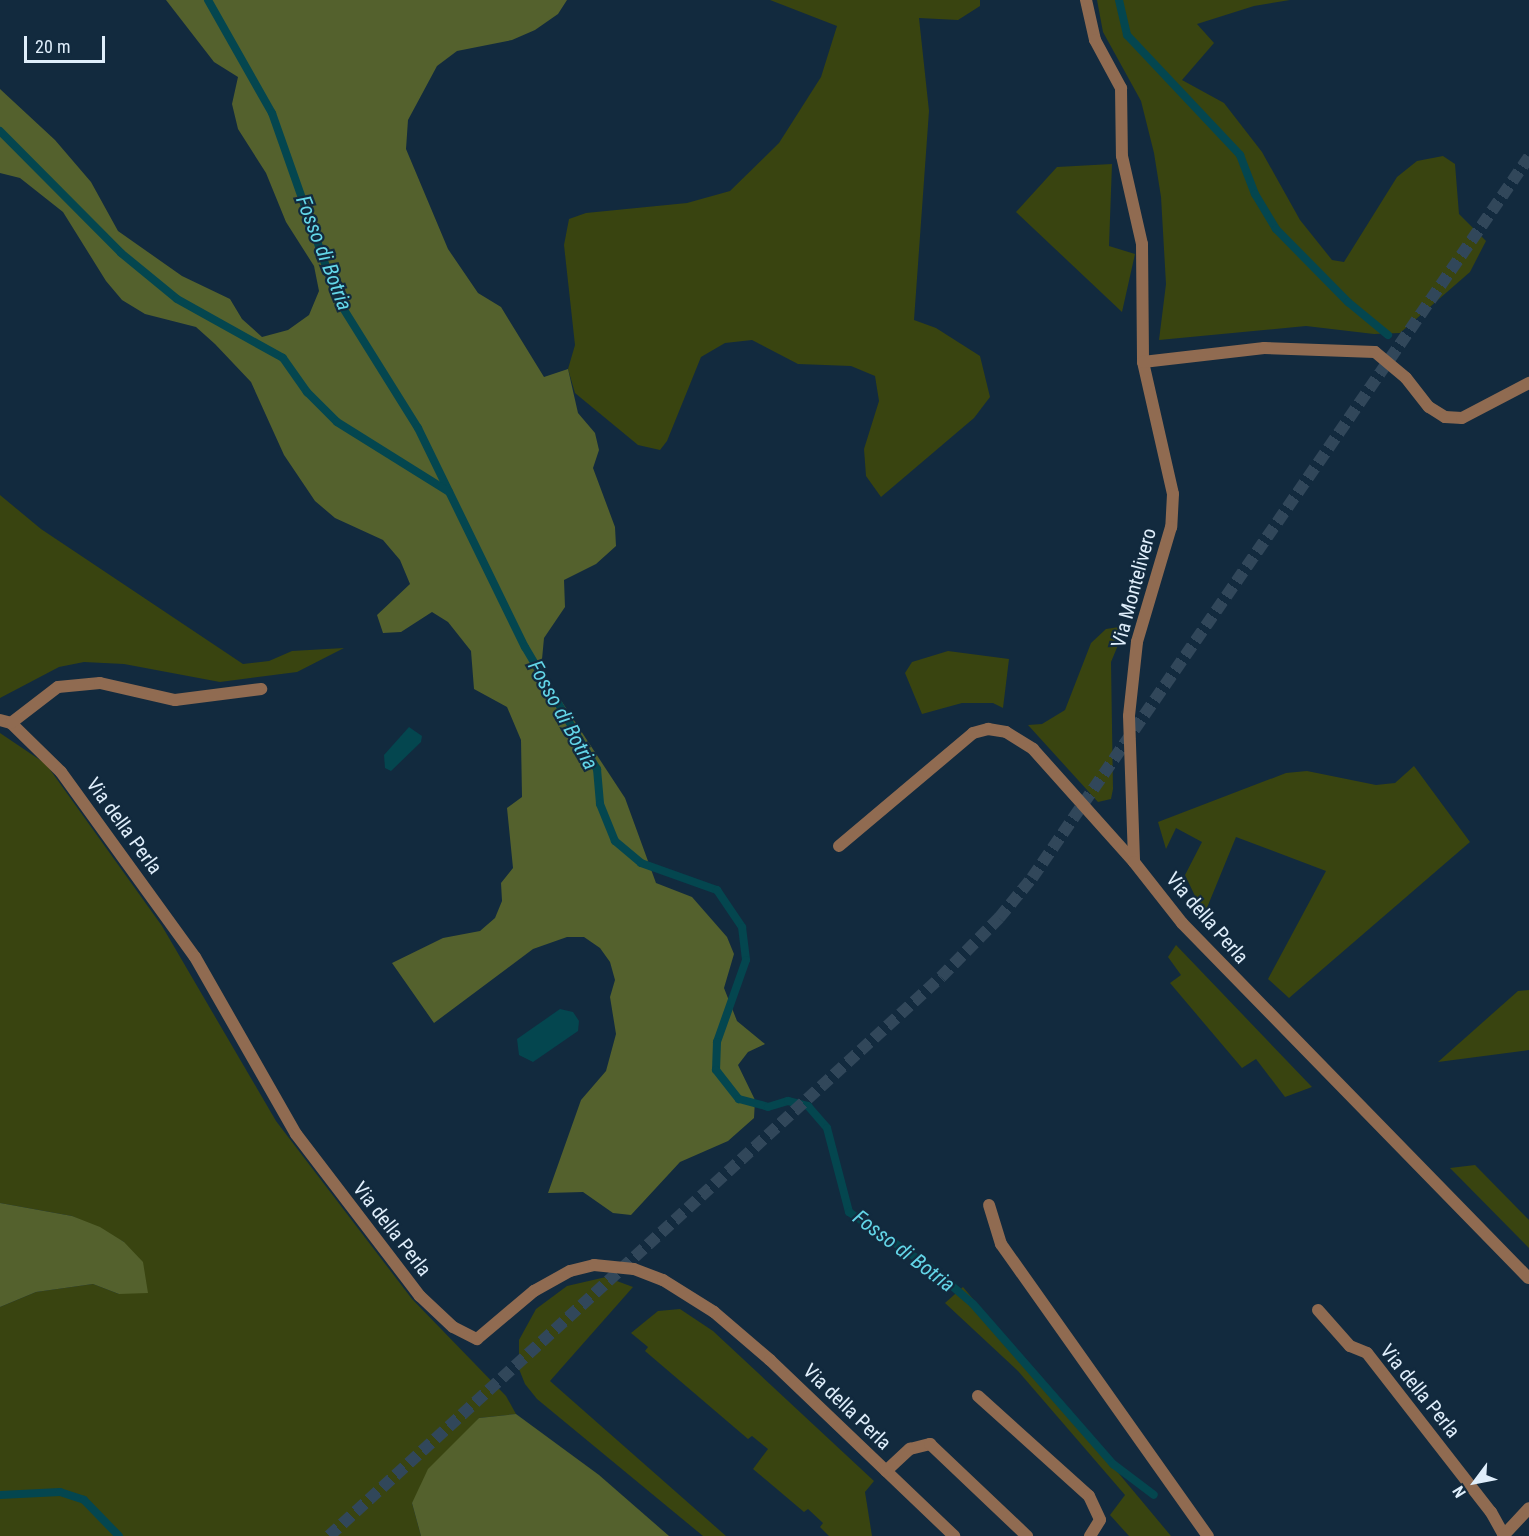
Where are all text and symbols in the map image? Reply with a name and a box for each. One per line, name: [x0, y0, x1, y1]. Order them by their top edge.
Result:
scale bar: [27, 24, 108, 62]
text: 20 m: [35, 36, 70, 57]
water label: Fosso di Botria: [291, 192, 357, 314]
street label: Via Montelivero: [1106, 525, 1162, 651]
water label: Fosso di Botria: [523, 656, 603, 774]
street label: Via della Perla: [81, 773, 167, 879]
street label: Via della Perla: [1161, 867, 1253, 969]
street label: Via della Perla: [348, 1177, 436, 1281]
water label: Fosso di Botria: [848, 1205, 960, 1297]
street label: Via della Perla: [1375, 1339, 1465, 1443]
street label: Via della Perla: [798, 1359, 896, 1455]
north arrow: [1445, 1452, 1505, 1512]
text: N: [1449, 1483, 1470, 1501]

